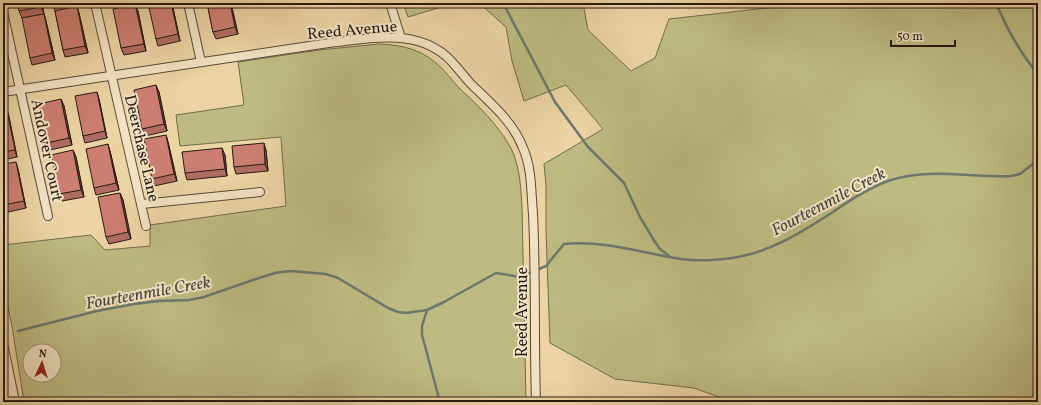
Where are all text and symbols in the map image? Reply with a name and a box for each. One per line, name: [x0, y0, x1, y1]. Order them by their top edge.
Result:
street label: Reed Avenue: [306, 16, 398, 46]
scale bar: [891, 22, 955, 48]
text: 50 m: [897, 29, 923, 45]
street label: Deerchase Lane: [118, 93, 164, 204]
street label: Andover Court: [24, 97, 68, 204]
water label: Fourteenmile Creek: [767, 162, 890, 242]
street label: Reed Avenue: [512, 267, 534, 357]
water label: Fourteenmile Creek: [84, 271, 213, 316]
north arrow: [22, 343, 62, 383]
text: N: [38, 347, 47, 362]

